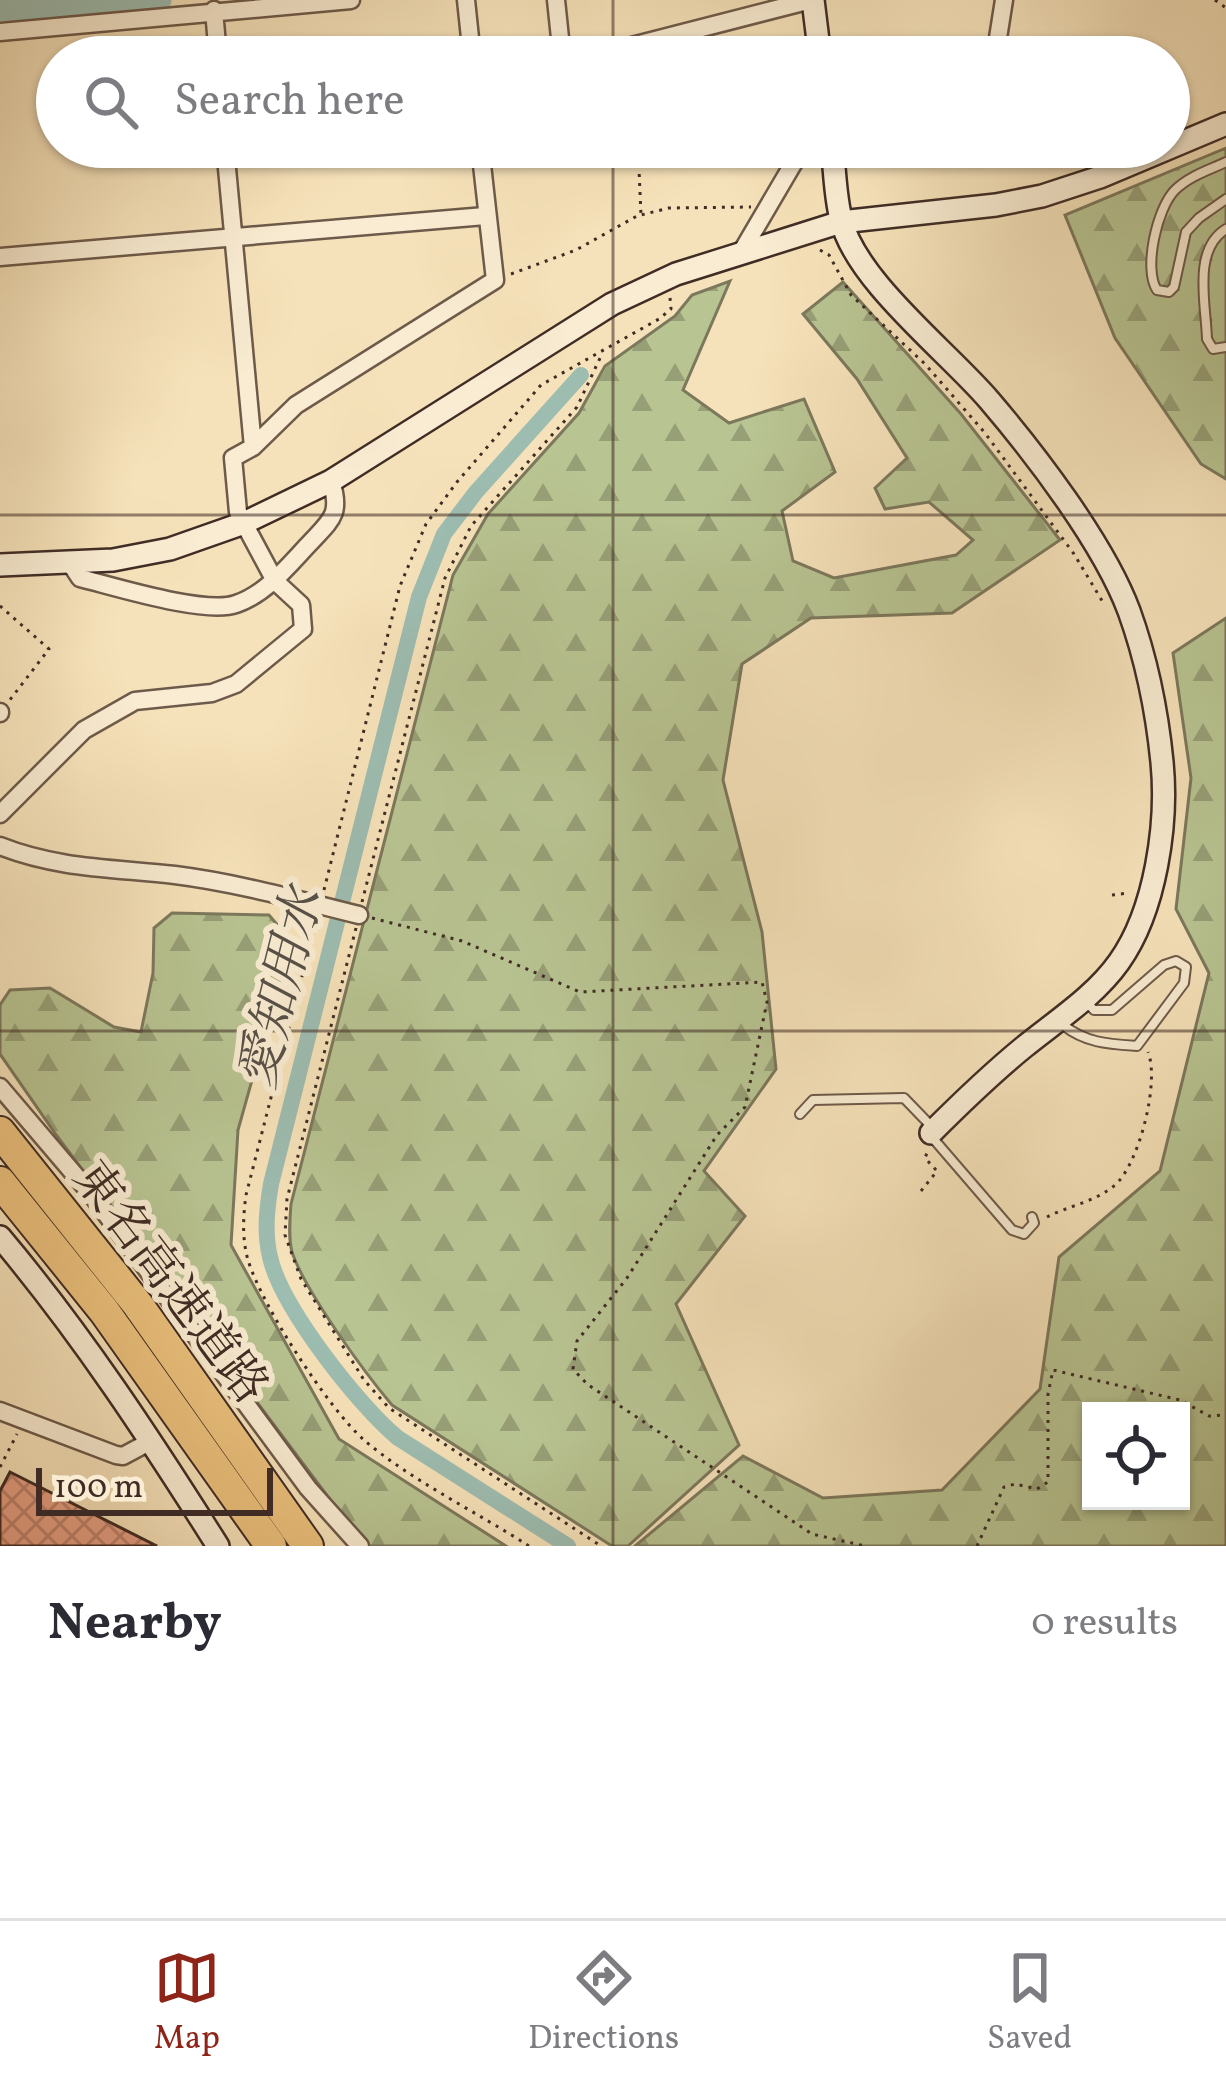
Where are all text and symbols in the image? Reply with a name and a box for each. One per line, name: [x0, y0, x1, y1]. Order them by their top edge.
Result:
search box: [36, 36, 1190, 168]
icon: search: [78, 69, 144, 135]
text: Search here: [174, 71, 405, 134]
water label: 愛知用水: [224, 877, 344, 1097]
street label: 東名高速道路: [55, 1149, 282, 1419]
map controls: [1082, 1402, 1190, 1510]
button: locate: [1082, 1402, 1190, 1510]
scale bar: [36, 1462, 273, 1515]
text: 100 m: [54, 1466, 143, 1512]
text: Nearby: [48, 1589, 222, 1660]
text: 0 results: [1031, 1597, 1178, 1651]
tab: Map: [154, 1945, 220, 2063]
tab: Directions: [528, 1945, 679, 2063]
tab: Saved: [987, 1945, 1072, 2063]

